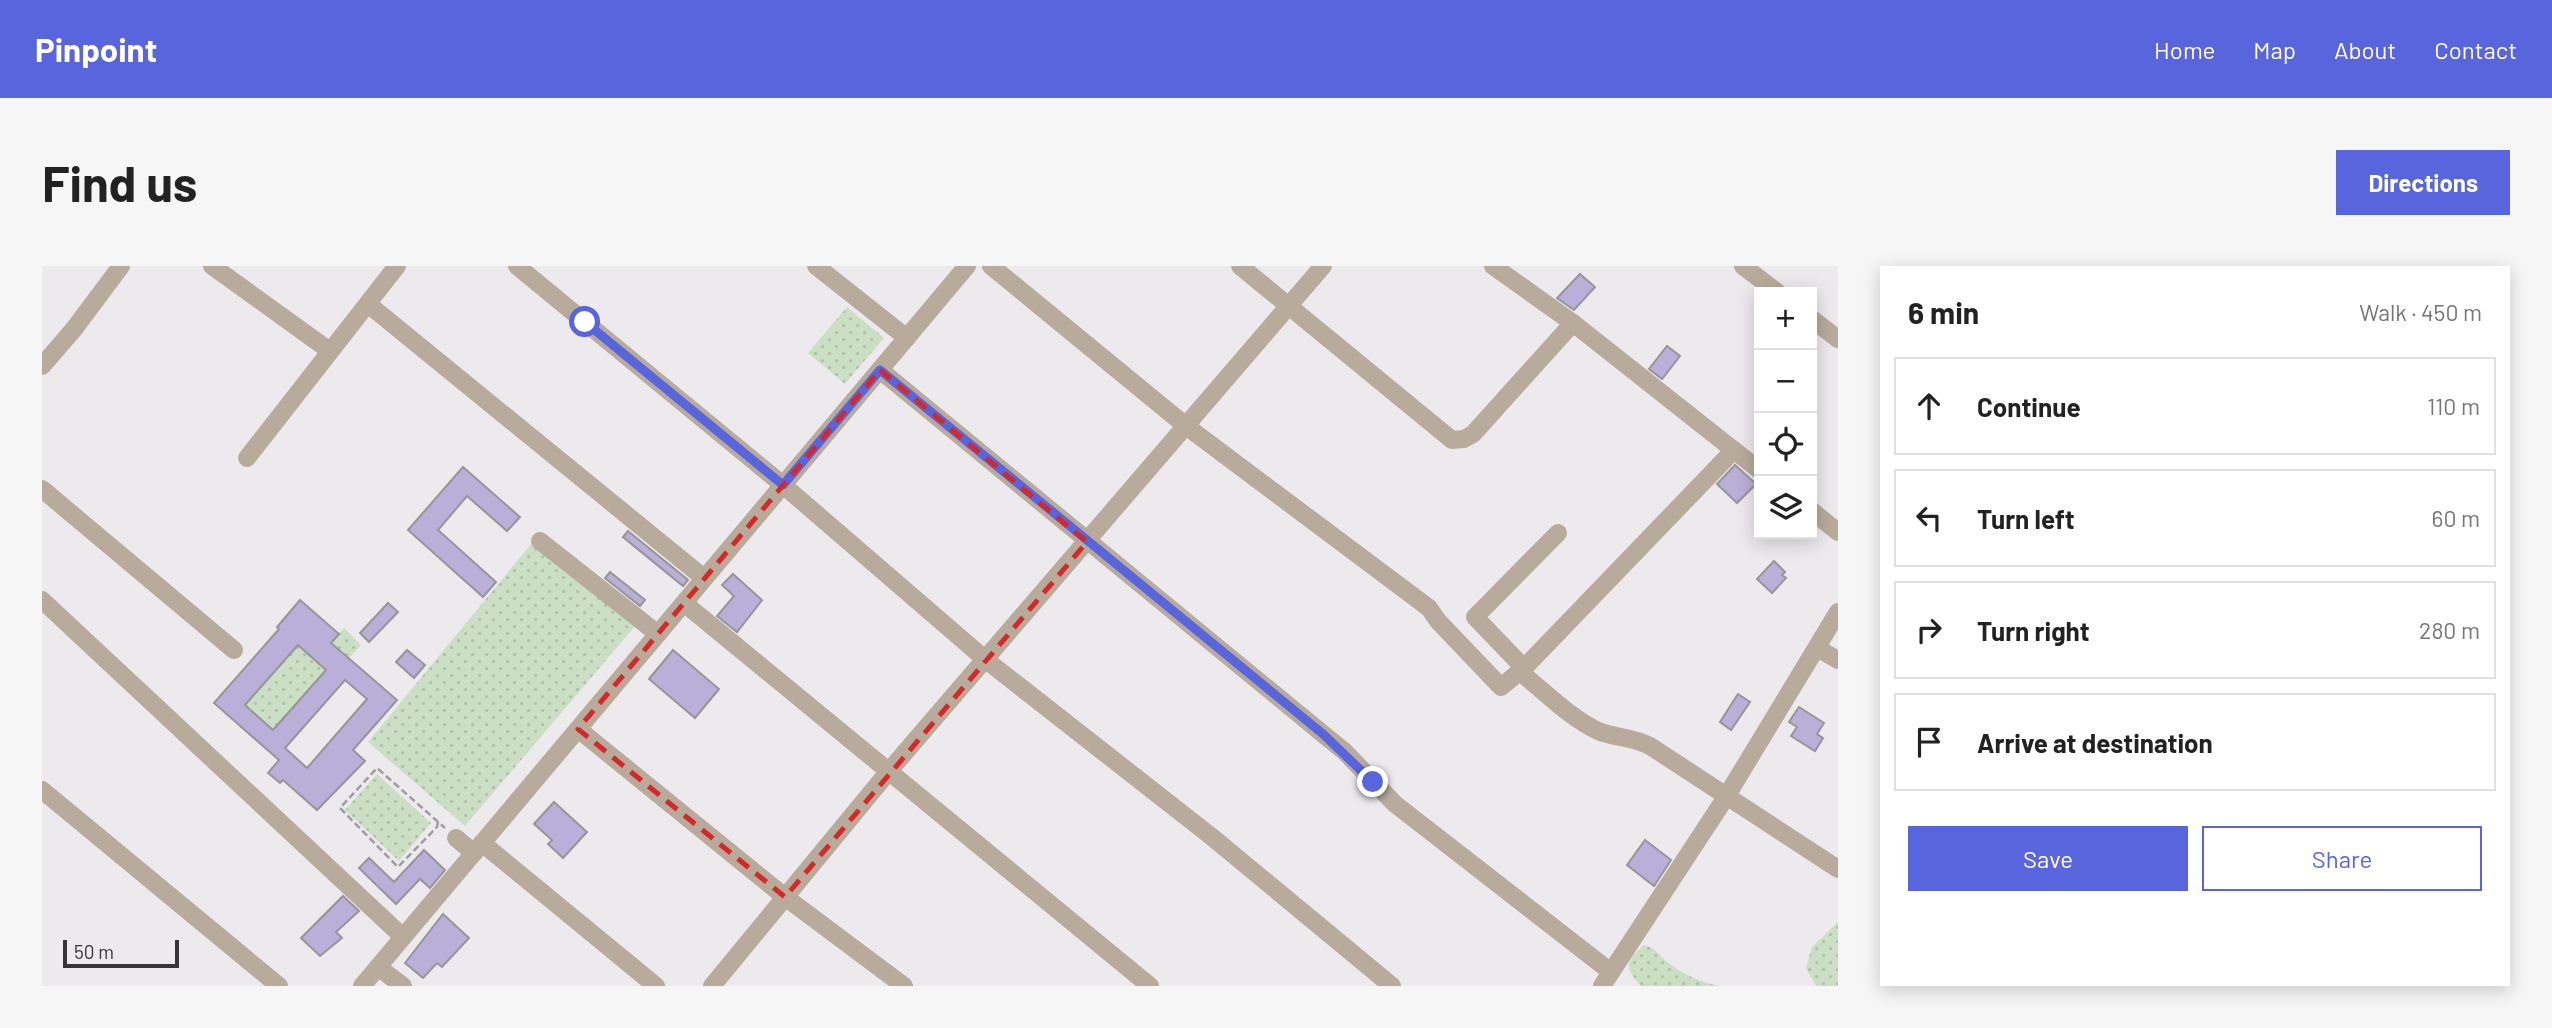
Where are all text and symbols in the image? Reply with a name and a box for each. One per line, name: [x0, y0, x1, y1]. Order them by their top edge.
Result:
text: Pinpoint: [35, 29, 157, 69]
text: Home: [2154, 35, 2215, 64]
text: Map: [2253, 35, 2296, 64]
text: About: [2334, 35, 2396, 64]
text: Contact: [2434, 35, 2517, 64]
button: Directions: [2336, 150, 2510, 215]
text: Find us: [42, 153, 197, 212]
map controls: [1754, 287, 1817, 539]
button: +: [1754, 287, 1817, 350]
text: 6 min: [1908, 294, 1979, 330]
text: Walk · 450 m: [2359, 298, 2482, 326]
route start: [569, 306, 600, 337]
button: −: [1754, 350, 1817, 413]
icon: ahead: [1910, 387, 1948, 425]
text: Continue: [1977, 391, 2081, 422]
text: 110 m: [2427, 392, 2480, 420]
button: locate: [1754, 413, 1817, 476]
button: layers: [1754, 476, 1817, 539]
icon: left: [1910, 499, 1948, 537]
text: Turn left: [1977, 503, 2075, 534]
text: 60 m: [2432, 504, 2480, 532]
icon: right: [1910, 611, 1948, 649]
text: Turn right: [1977, 615, 2090, 646]
text: 280 m: [2419, 616, 2480, 644]
icon: arrive: [1910, 723, 1948, 761]
text: Arrive at destination: [1977, 727, 2213, 758]
route end: [1357, 766, 1388, 797]
button: Save: [1908, 826, 2188, 891]
button: Share: [2202, 826, 2482, 891]
scale bar: [63, 937, 178, 969]
text: 50 m: [74, 940, 114, 963]

